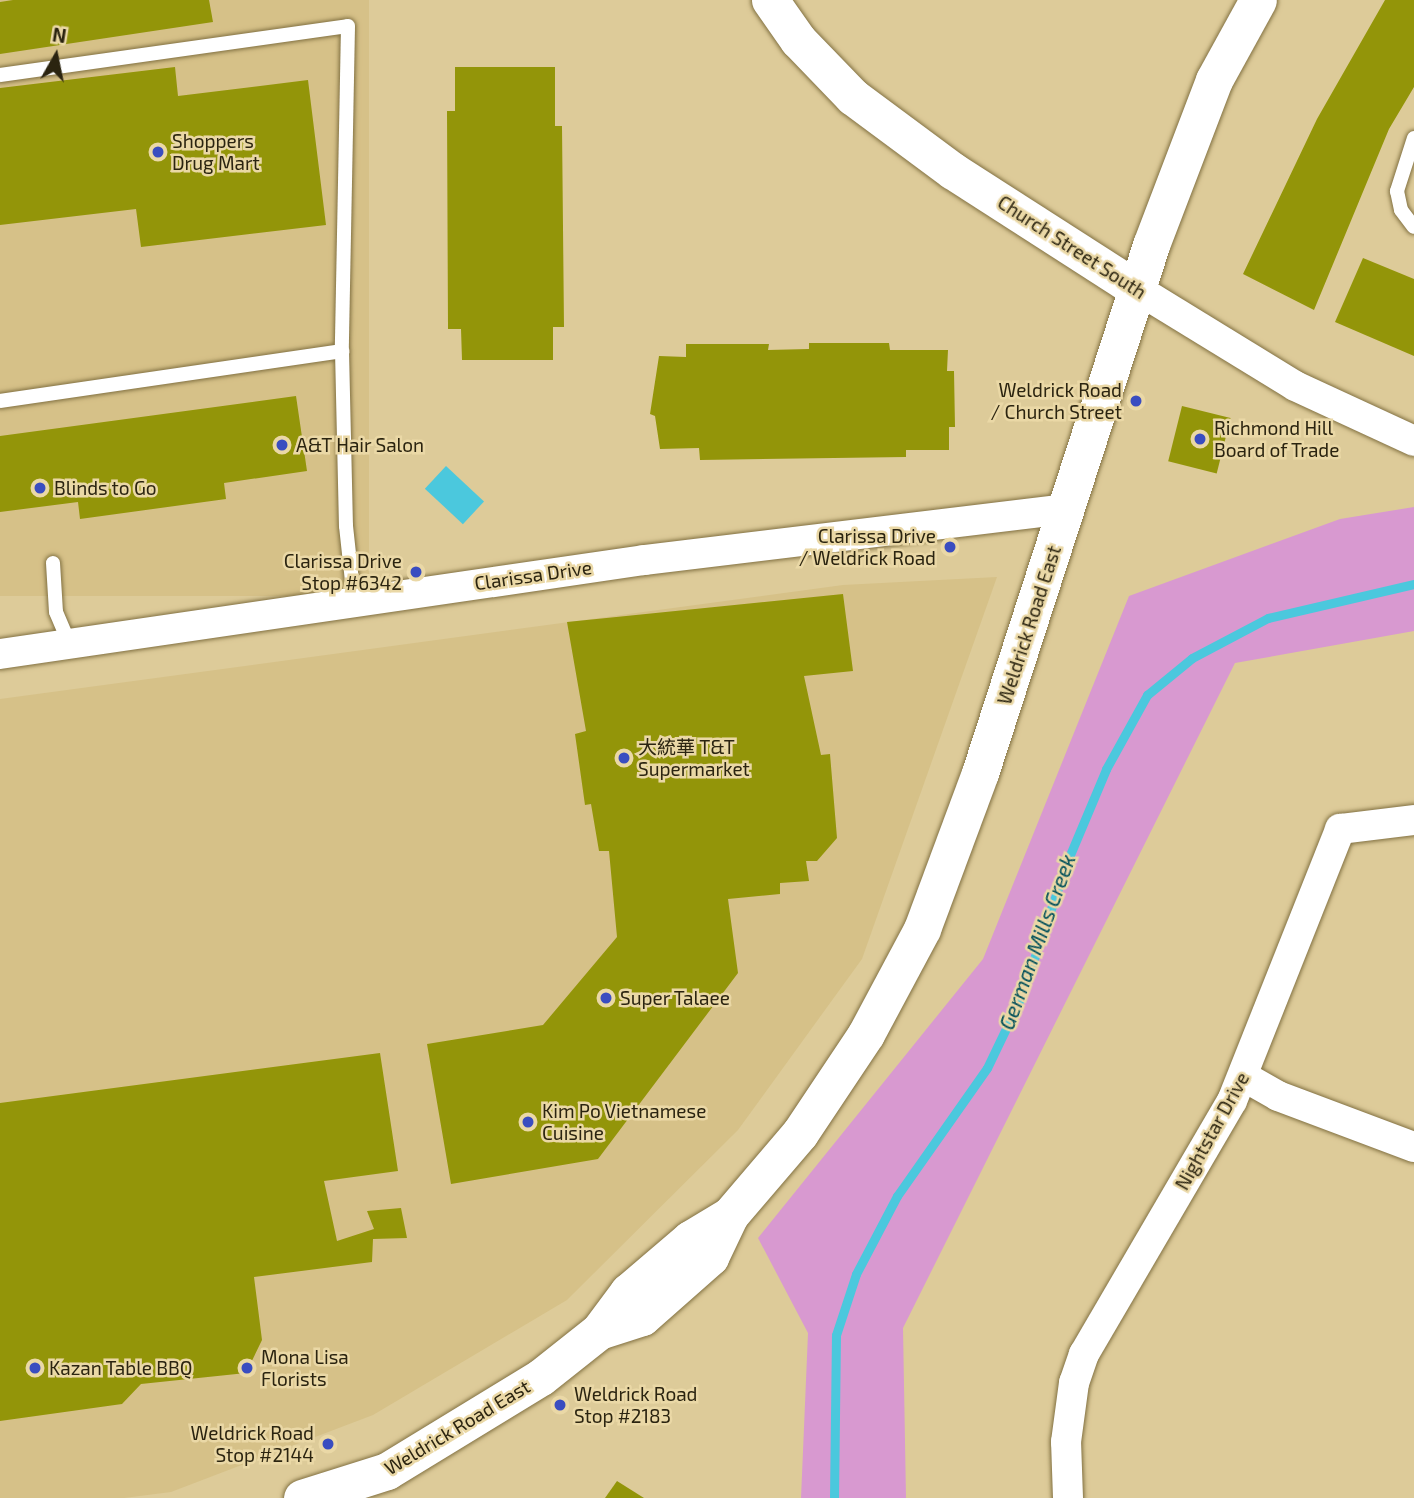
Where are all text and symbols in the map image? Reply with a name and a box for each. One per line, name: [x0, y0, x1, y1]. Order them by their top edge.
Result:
north arrow: [21, 21, 91, 91]
text: N: [51, 22, 68, 47]
place label: Shoppers Drug Mart: [172, 130, 260, 174]
marker: Shoppers Drug Mart: [150, 144, 166, 160]
street label: Church Street South: [994, 191, 1150, 303]
place label: Weldrick Road / Church Street: [991, 379, 1122, 423]
marker: Weldrick Road / Church Street: [1128, 393, 1144, 409]
place label: Richmond Hill Board of Trade: [1214, 417, 1340, 461]
marker: Richmond Hill Board of Trade: [1192, 431, 1208, 447]
place label: A&T Hair Salon: [296, 434, 425, 456]
marker: A&T Hair Salon: [274, 437, 290, 453]
place label: Blinds to Go: [54, 477, 157, 499]
marker: Blinds to Go: [32, 480, 48, 496]
place label: Clarissa Drive / Weldrick Road: [798, 525, 936, 569]
marker: Clarissa Drive / Weldrick Road: [942, 539, 958, 555]
street label: Weldrick Road East: [993, 543, 1065, 707]
place label: Clarissa Drive Stop #6342: [284, 550, 402, 594]
street label: Clarissa Drive: [473, 555, 593, 595]
marker: Clarissa Drive Stop #6342: [408, 564, 424, 580]
place label: 大統華 T&T Supermarket: [638, 736, 750, 780]
marker: 大統華 T&T Supermarket: [616, 750, 632, 766]
water label: German Mills Creek: [994, 851, 1080, 1033]
place label: Super Talaee: [620, 987, 731, 1009]
marker: Super Talaee: [598, 990, 614, 1006]
street label: Nightstar Drive: [1170, 1068, 1254, 1194]
place label: Kim Po Vietnamese Cuisine: [542, 1100, 707, 1144]
marker: Kim Po Vietnamese Cuisine: [520, 1114, 536, 1130]
place label: Mona Lisa Florists: [261, 1346, 349, 1390]
place label: Kazan Table BBQ: [49, 1357, 193, 1379]
marker: Kazan Table BBQ: [27, 1360, 43, 1376]
marker: Mona Lisa Florists: [239, 1360, 255, 1376]
street label: Weldrick Road East: [380, 1375, 534, 1479]
place label: Weldrick Road Stop #2183: [574, 1383, 698, 1427]
marker: Weldrick Road Stop #2183: [552, 1397, 568, 1413]
place label: Weldrick Road Stop #2144: [190, 1422, 314, 1466]
marker: Weldrick Road Stop #2144: [320, 1436, 336, 1452]

